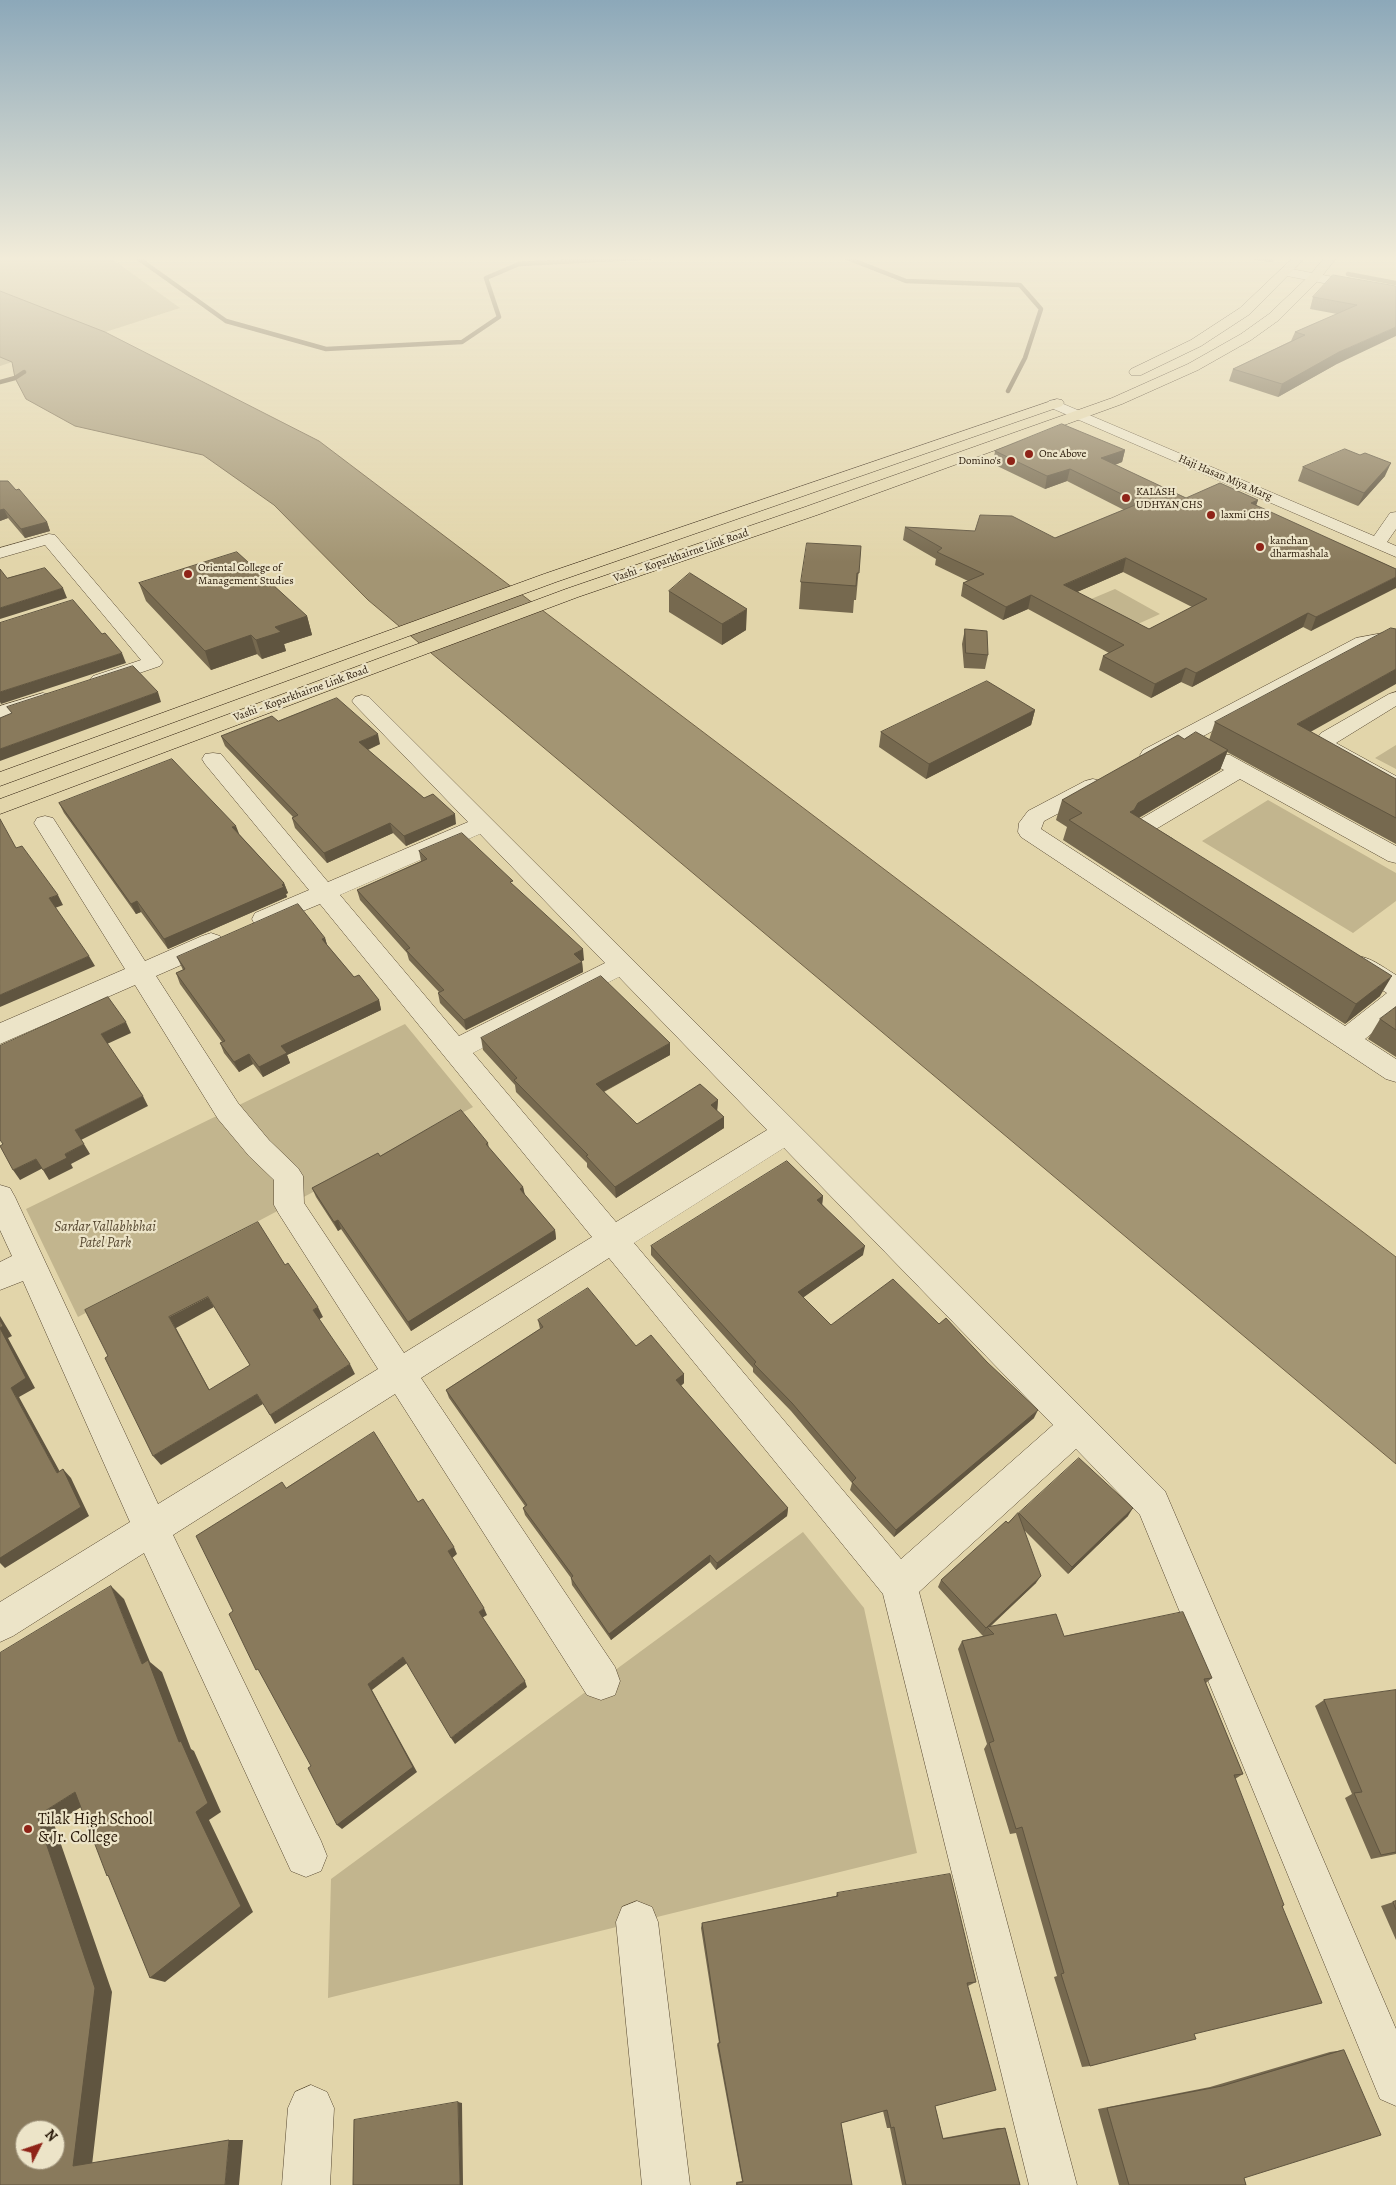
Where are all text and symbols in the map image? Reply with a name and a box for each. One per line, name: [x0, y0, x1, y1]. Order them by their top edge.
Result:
place label: One Above: [1039, 447, 1086, 461]
marker: One Above: [1023, 448, 1035, 460]
street label: Haji Hasan Miya Marg: [1176, 452, 1274, 504]
place label: Domino's: [958, 454, 1001, 468]
marker: Domino's: [1005, 455, 1017, 467]
place label: KALASH UDHYAN CHS: [1136, 485, 1203, 511]
marker: KALASH UDHYAN CHS: [1120, 492, 1132, 504]
place label: laxmi CHS: [1221, 508, 1269, 522]
marker: laxmi CHS: [1205, 509, 1217, 521]
street label: Vashi - Koparkhairne Link Road: [612, 527, 750, 585]
place label: kanchan dharmashala: [1270, 534, 1329, 560]
marker: kanchan dharmashala: [1254, 541, 1266, 553]
place label: Oriental College of Management Studies: [198, 561, 294, 587]
marker: Oriental College of Management Studies: [182, 568, 194, 580]
street label: Vashi - Koparkhairne Link Road: [232, 663, 370, 725]
park label: Sardar Vallabhbhai Patel Park: [54, 1220, 156, 1252]
place label: Tilak High School & Jr. College: [38, 1810, 153, 1848]
marker: Tilak High School & Jr. College: [22, 1823, 34, 1835]
north arrow: [15, 2120, 65, 2170]
text: N: [40, 2125, 61, 2146]

